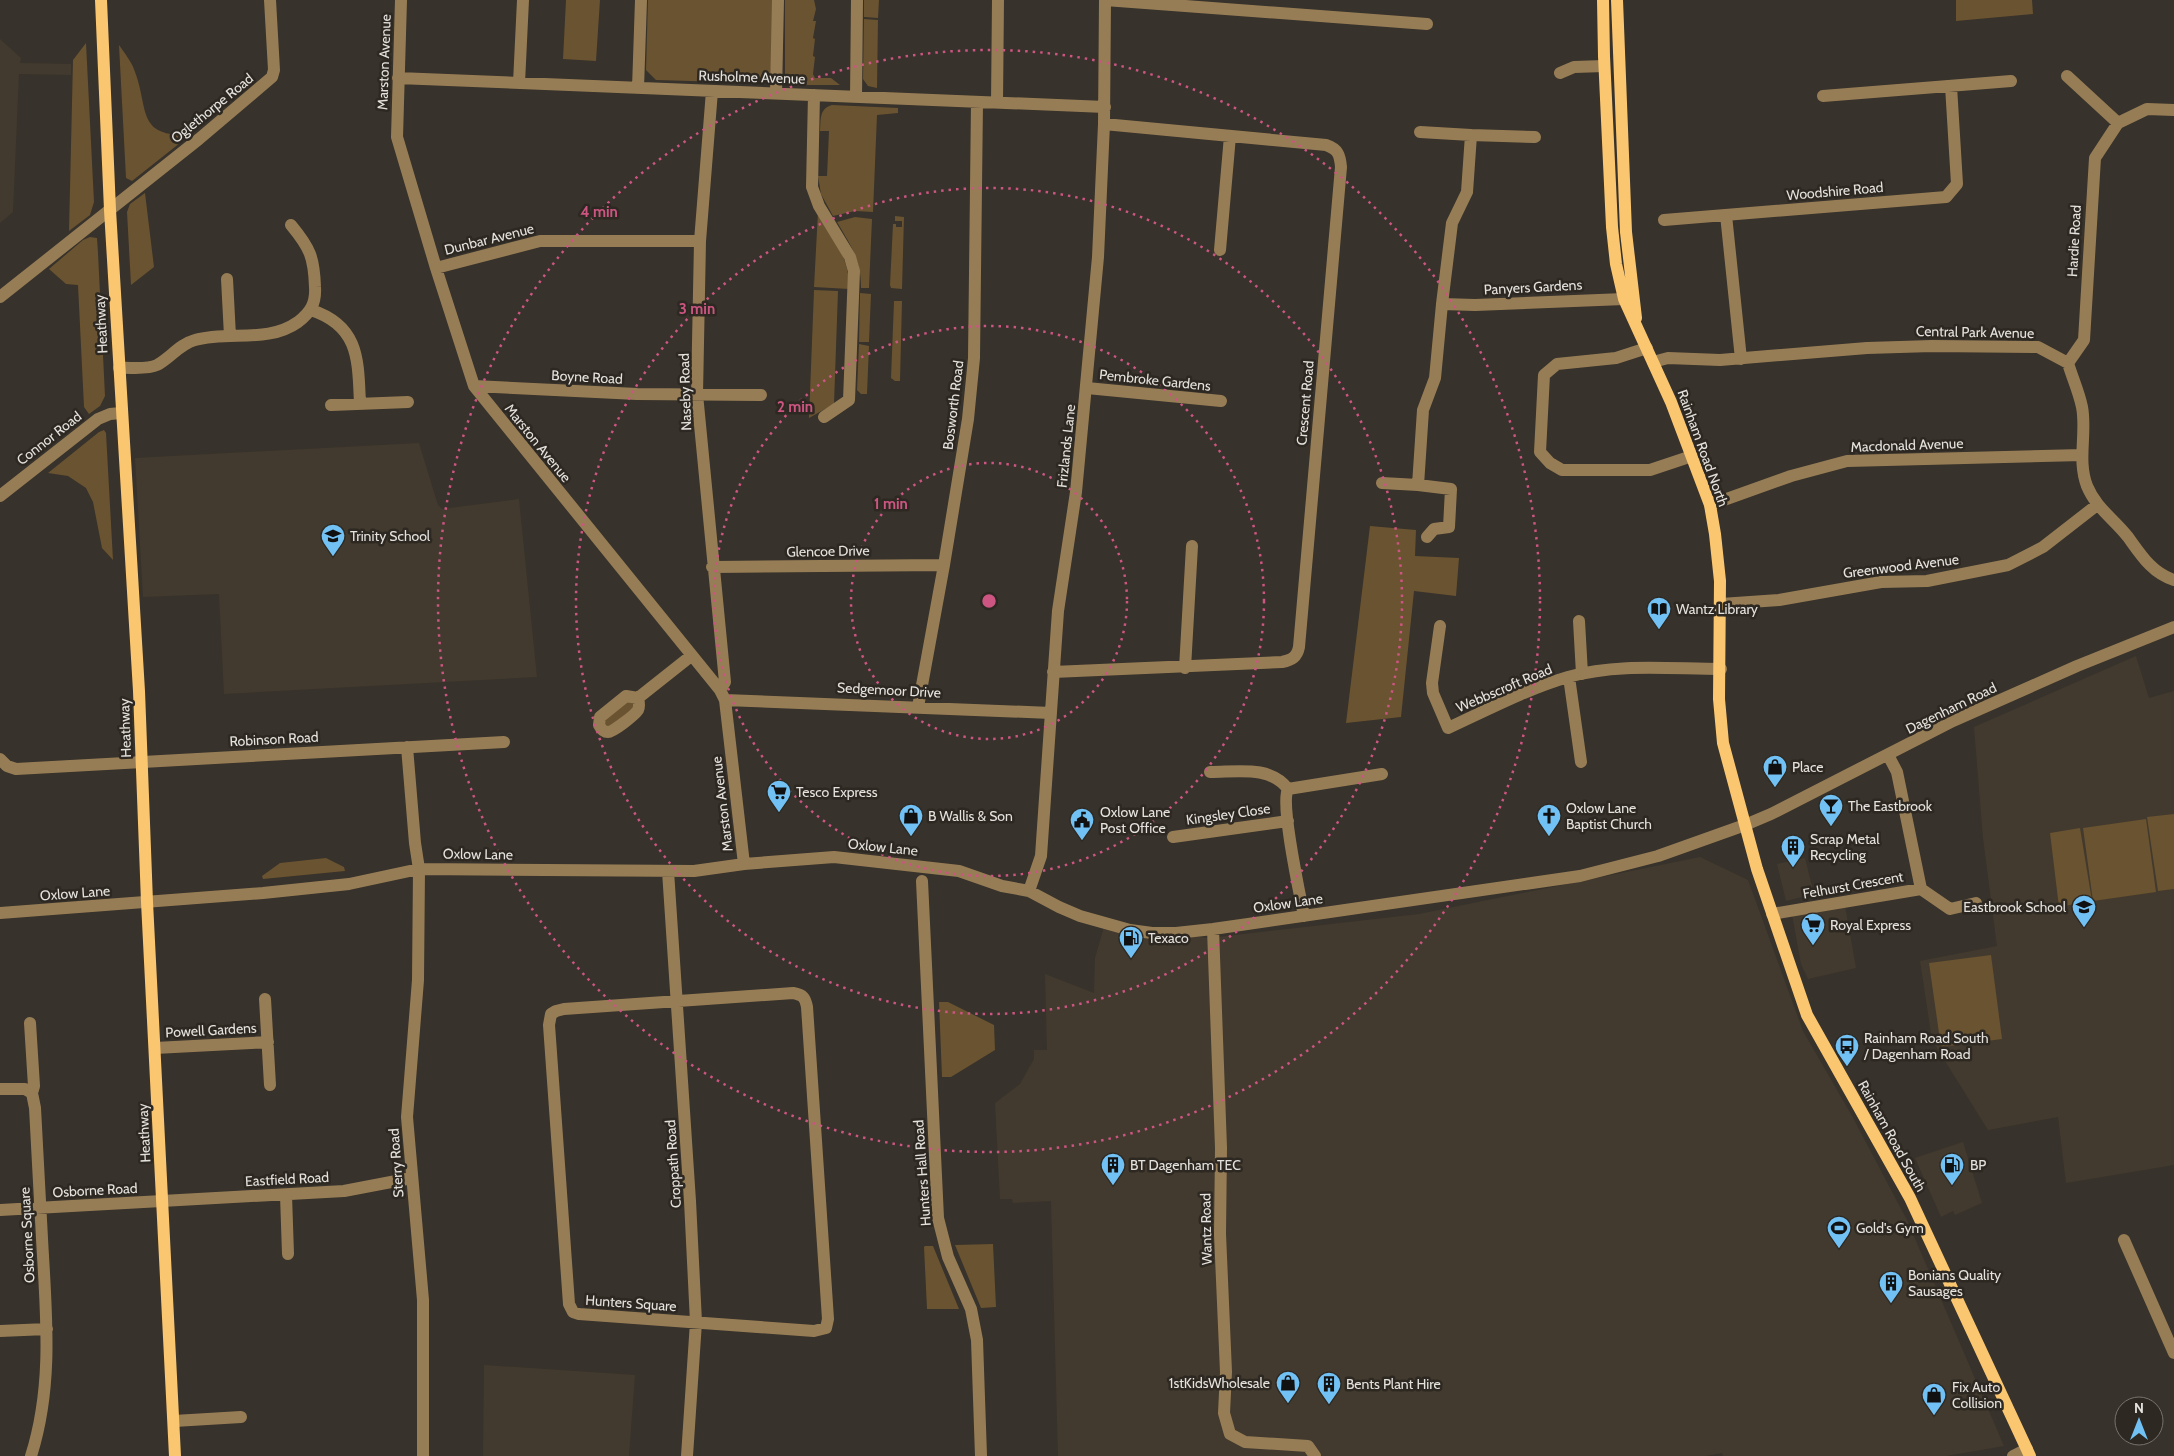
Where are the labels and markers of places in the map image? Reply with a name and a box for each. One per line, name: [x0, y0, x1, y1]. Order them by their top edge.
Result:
school or university icon: Trinity School: [320, 523, 346, 557]
place label: Trinity School: [350, 527, 431, 545]
centre of rings: [980, 592, 998, 610]
library icon: Wantz Library: [1646, 596, 1672, 630]
place label: Wantz Library: [1676, 600, 1758, 618]
shop icon: Place: [1762, 754, 1788, 788]
place label: Place: [1792, 758, 1823, 776]
supermarket icon: Tesco Express: [766, 779, 792, 813]
place label: Tesco Express: [796, 783, 878, 801]
bar icon: The Eastbrook: [1818, 793, 1844, 827]
place label: The Eastbrook: [1848, 797, 1933, 815]
place label: Oxlow Lane Baptist Church: [1566, 799, 1652, 833]
shop icon: B Wallis & Son: [898, 803, 924, 837]
place label: Oxlow Lane Post Office: [1100, 803, 1170, 837]
church icon: Oxlow Lane Baptist Church: [1536, 803, 1562, 837]
place label: B Wallis & Son: [928, 807, 1013, 825]
public building icon: Oxlow Lane Post Office: [1069, 807, 1095, 841]
place label: Scrap Metal Recycling: [1810, 830, 1880, 864]
building icon: Scrap Metal Recycling: [1780, 834, 1806, 868]
school or university icon: Eastbrook School: [2071, 894, 2097, 928]
place label: Eastbrook School: [1963, 898, 2067, 916]
supermarket icon: Royal Express: [1800, 912, 1826, 946]
place label: Royal Express: [1830, 916, 1911, 934]
fuel station icon: Texaco: [1118, 925, 1144, 959]
place label: Texaco: [1148, 929, 1189, 947]
place label: Rainham Road South / Dagenham Road: [1863, 1029, 1989, 1063]
bus stop icon: Rainham Road South / Dagenham Road: [1834, 1033, 1860, 1067]
building icon: BT Dagenham TEC: [1100, 1152, 1126, 1186]
fuel station icon: BP: [1939, 1152, 1965, 1186]
place label: BT Dagenham TEC: [1130, 1156, 1241, 1174]
place label: BP: [1970, 1156, 1986, 1174]
sports icon: Gold's Gym: [1826, 1215, 1852, 1249]
place label: Gold's Gym: [1856, 1219, 1924, 1237]
place label: Bonians Quality Sausages: [1908, 1266, 2001, 1300]
building icon: Bonians Quality Sausages: [1878, 1270, 1904, 1304]
shop icon: 1stKidsWholesale: [1275, 1370, 1301, 1404]
building icon: Bents Plant Hire: [1316, 1371, 1342, 1405]
place label: 1stKidsWholesale: [1169, 1374, 1270, 1392]
place label: Bents Plant Hire: [1346, 1375, 1441, 1393]
place label: Fix Auto Collision: [1952, 1378, 2002, 1412]
shop icon: Fix Auto Collision: [1921, 1382, 1947, 1416]

